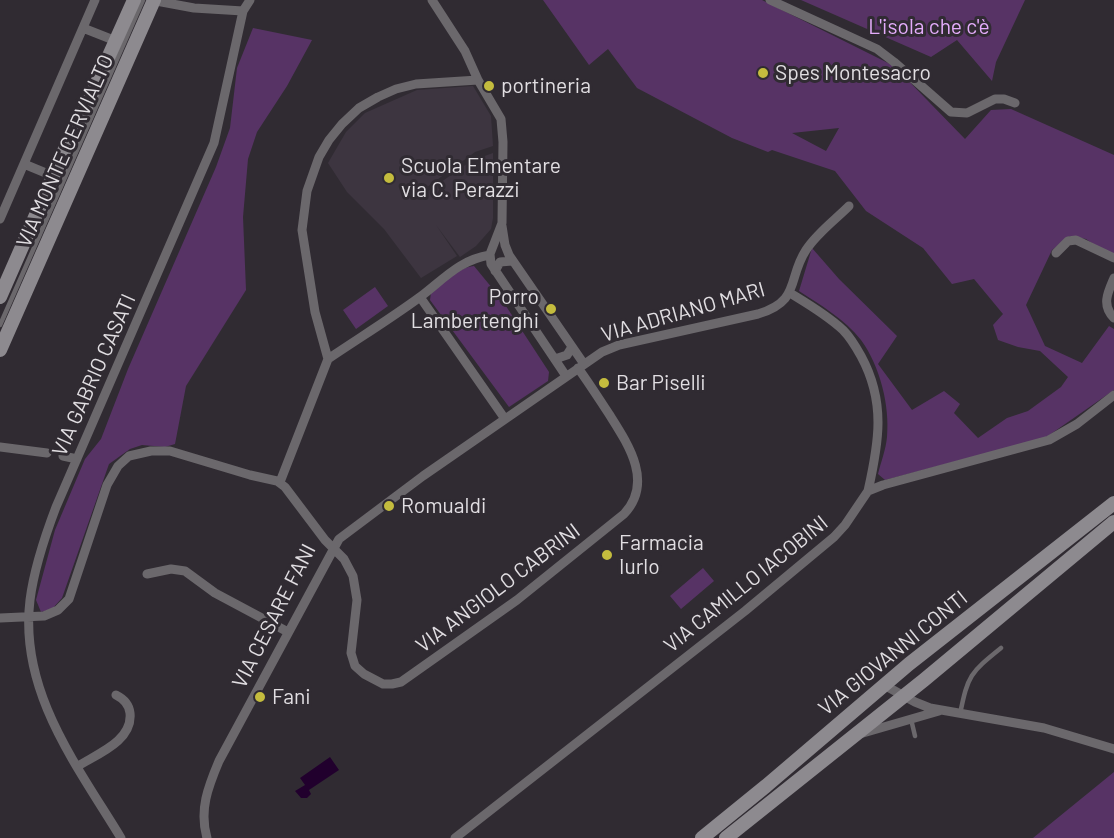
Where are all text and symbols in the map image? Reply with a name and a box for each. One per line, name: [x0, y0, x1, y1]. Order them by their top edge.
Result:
park label: L'isola che c'è: [868, 14, 990, 40]
street label: VIA MONTE CERVIALTO: [11, 51, 119, 251]
place label: Spes Montesacro: [775, 60, 931, 86]
marker: Spes Montesacro: [756, 66, 770, 80]
place label: portineria: [501, 73, 591, 99]
marker: portineria: [482, 79, 496, 93]
place label: Scuola Elmentare via C. Perazzi: [401, 153, 561, 203]
marker: Scuola Elmentare via C. Perazzi: [382, 171, 396, 185]
street label: VIA ADRIANO MARI: [598, 277, 768, 347]
place label: Porro Lambertenghi: [411, 284, 539, 334]
street label: VIA GABRIO CASATI: [47, 290, 141, 460]
marker: Porro Lambertenghi: [544, 302, 558, 316]
place label: Bar Piselli: [616, 370, 706, 396]
marker: Bar Piselli: [597, 376, 611, 390]
place label: Romualdi: [401, 493, 486, 519]
marker: Romualdi: [382, 499, 396, 513]
street label: VIA CAMILLO IACOBINI: [659, 510, 833, 658]
street label: VIA ANGIOLO CABRINI: [411, 518, 585, 658]
place label: Farmacia Iurlo: [619, 530, 704, 580]
street label: VIA CESARE FANI: [227, 540, 321, 692]
marker: Farmacia Iurlo: [600, 548, 614, 562]
street label: VIA GIOVANNI CONTI: [813, 585, 973, 721]
place label: Fani: [272, 684, 311, 710]
marker: Fani: [253, 690, 267, 704]

